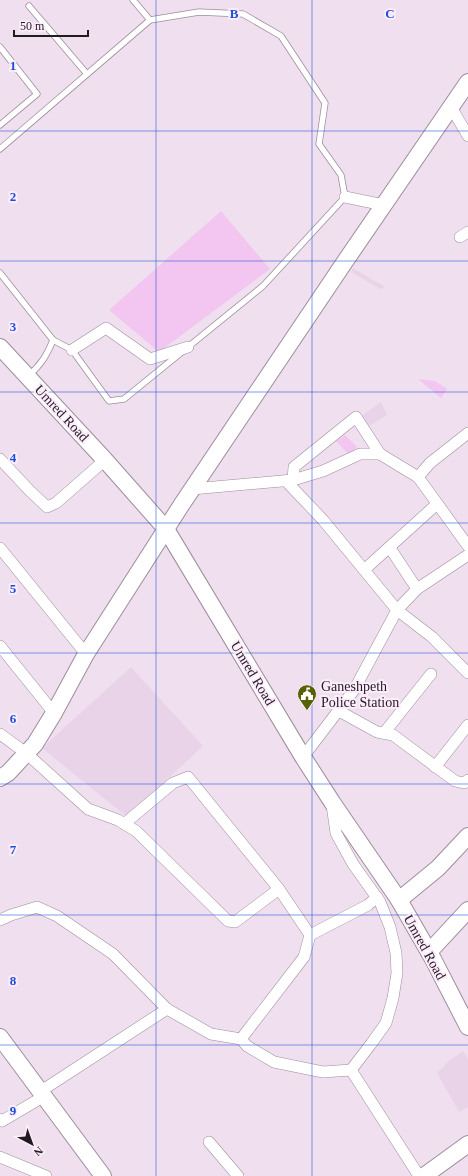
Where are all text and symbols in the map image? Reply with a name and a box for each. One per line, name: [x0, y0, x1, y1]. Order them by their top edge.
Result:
text: B: [230, 6, 239, 21]
text: C: [385, 6, 395, 21]
scale bar: [14, 12, 88, 38]
text: 50 m: [20, 19, 45, 33]
text: 1: [10, 58, 16, 73]
text: 2: [10, 189, 16, 204]
text: 3: [10, 319, 17, 334]
street label: Umred Road: [32, 382, 92, 445]
text: 4: [10, 450, 17, 465]
text: 5: [10, 581, 17, 596]
street label: Umred Road: [228, 639, 278, 708]
place label: Ganeshpeth Police Station: [321, 679, 399, 710]
public building icon: Ganeshpeth Police Station: [296, 683, 318, 711]
text: 6: [10, 711, 17, 726]
text: 7: [10, 842, 17, 857]
street label: Umred Road: [401, 912, 449, 982]
text: 8: [10, 973, 17, 988]
text: 9: [10, 1103, 17, 1118]
north arrow: [12, 1124, 52, 1164]
text: N: [32, 1144, 45, 1159]

